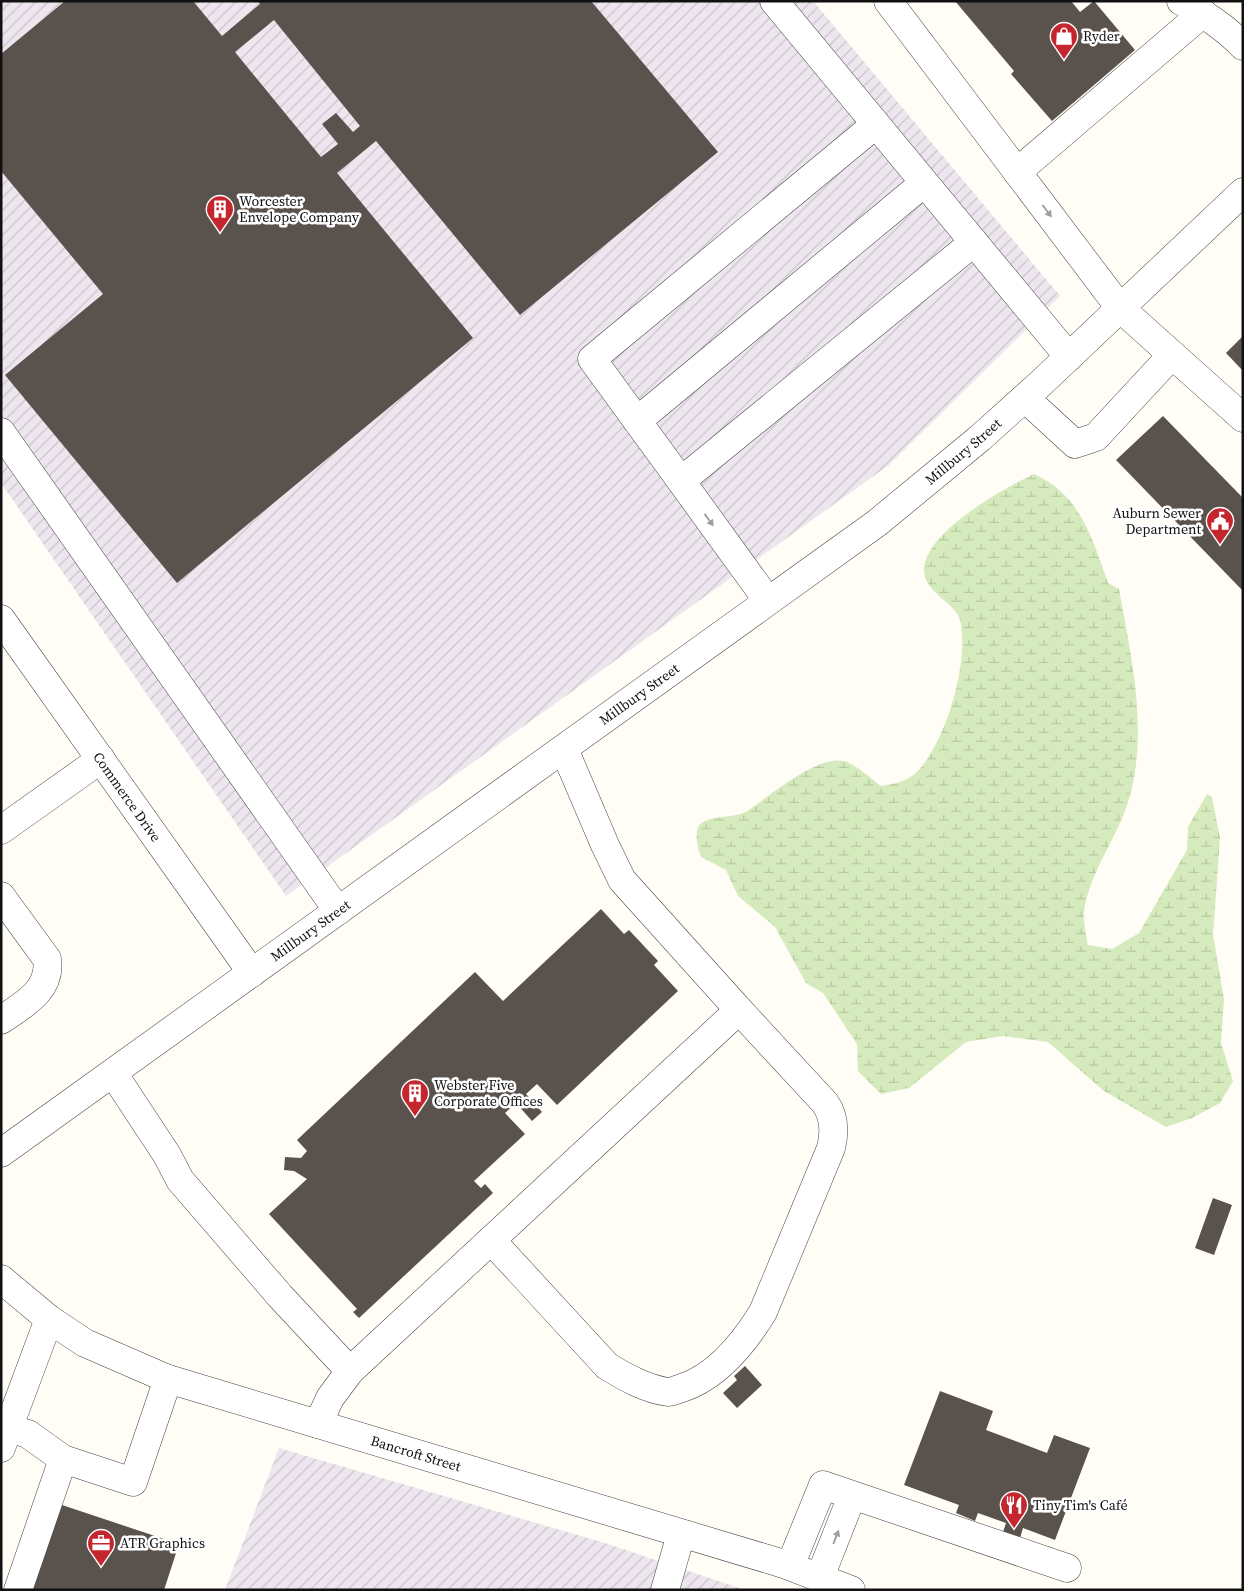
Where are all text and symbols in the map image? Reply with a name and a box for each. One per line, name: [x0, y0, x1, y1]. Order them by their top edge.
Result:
shop icon: Ryder: [1049, 21, 1079, 60]
place label: Ryder: [1083, 26, 1120, 46]
place label: Worcester Envelope Company: [239, 191, 360, 227]
building icon: Worcester Envelope Company: [205, 194, 235, 233]
one-way arrow: [1041, 204, 1052, 217]
street label: Millbury Street: [921, 413, 1006, 489]
place label: Auburn Sewer Department: [1112, 503, 1201, 539]
public building icon: Auburn Sewer Department: [1205, 506, 1235, 545]
one-way arrow: [704, 513, 714, 527]
street label: Millbury Street: [595, 658, 683, 730]
street label: Commerce Drive: [88, 748, 166, 846]
street label: Millbury Street: [266, 895, 355, 966]
place label: Webster Five Corporate Offices: [434, 1075, 543, 1111]
building icon: Webster Five Corporate Offices: [400, 1078, 430, 1117]
street label: Bancroft Street: [368, 1430, 464, 1477]
restaurant icon: Tiny Tim's Café: [999, 1490, 1029, 1529]
place label: Tiny Tim's Café: [1033, 1495, 1128, 1515]
office icon: ATR Graphics: [86, 1528, 116, 1567]
one-way arrow: [833, 1529, 840, 1544]
place label: ATR Graphics: [120, 1533, 205, 1553]

